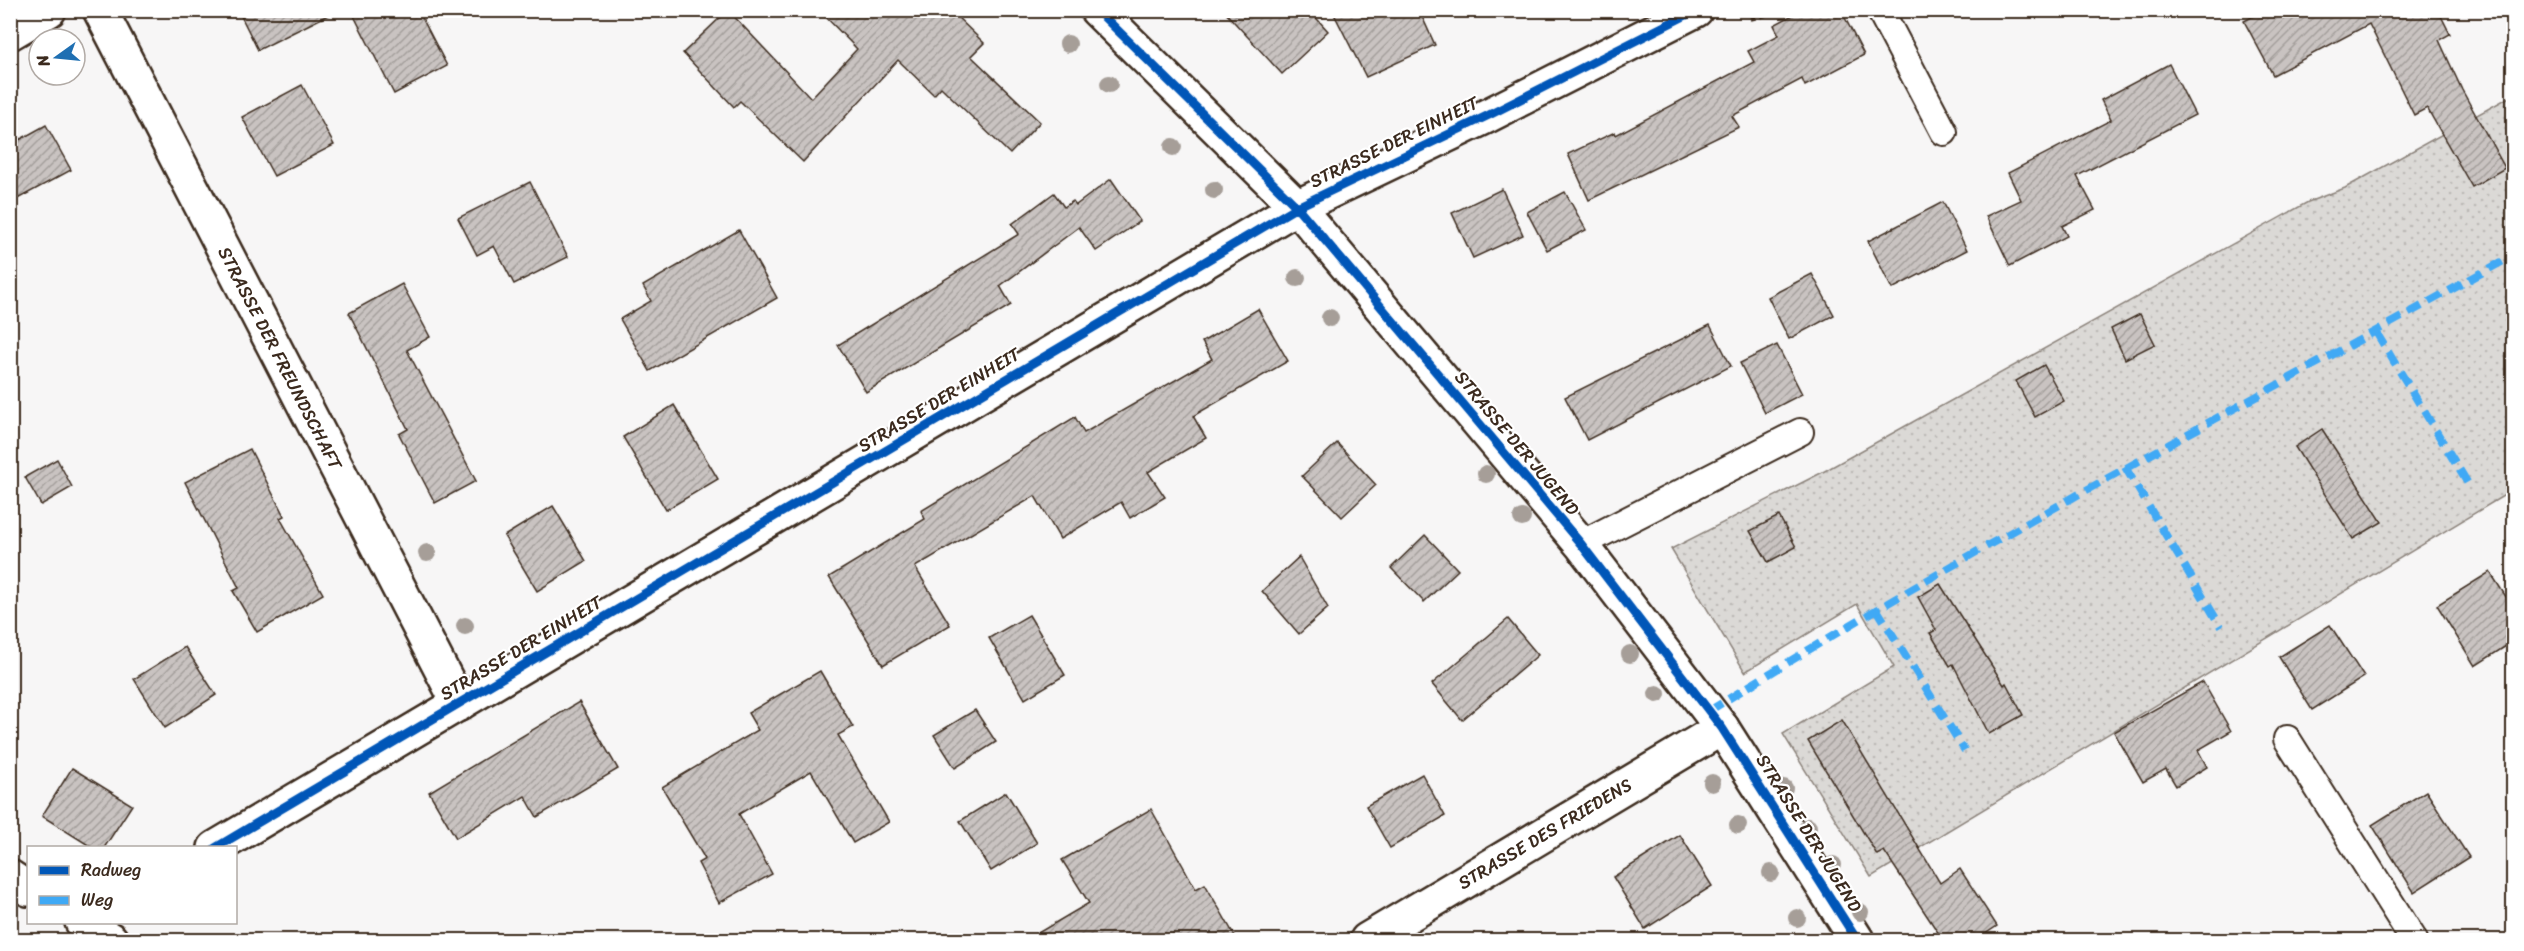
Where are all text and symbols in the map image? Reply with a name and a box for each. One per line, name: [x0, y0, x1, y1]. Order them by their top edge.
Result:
north arrow: [27, 27, 87, 87]
text: N: [27, 51, 59, 71]
street label: STRASSE DER EINHEIT: [1304, 87, 1485, 197]
street label: STRASSE DER FREUNDSCHAFT: [209, 241, 352, 476]
street label: STRASSE DER EINHEIT: [851, 338, 1027, 461]
street label: STRASSE DER JUGEND: [1446, 363, 1588, 523]
street label: STRASSE DER EINHEIT: [433, 586, 609, 709]
street label: STRASSE DER JUGEND: [1747, 747, 1871, 919]
street label: STRASSE DES FRIEDENS: [1451, 769, 1638, 898]
legend: [27, 846, 237, 924]
text: Radweg: [81, 854, 141, 886]
text: Weg: [81, 884, 113, 916]

